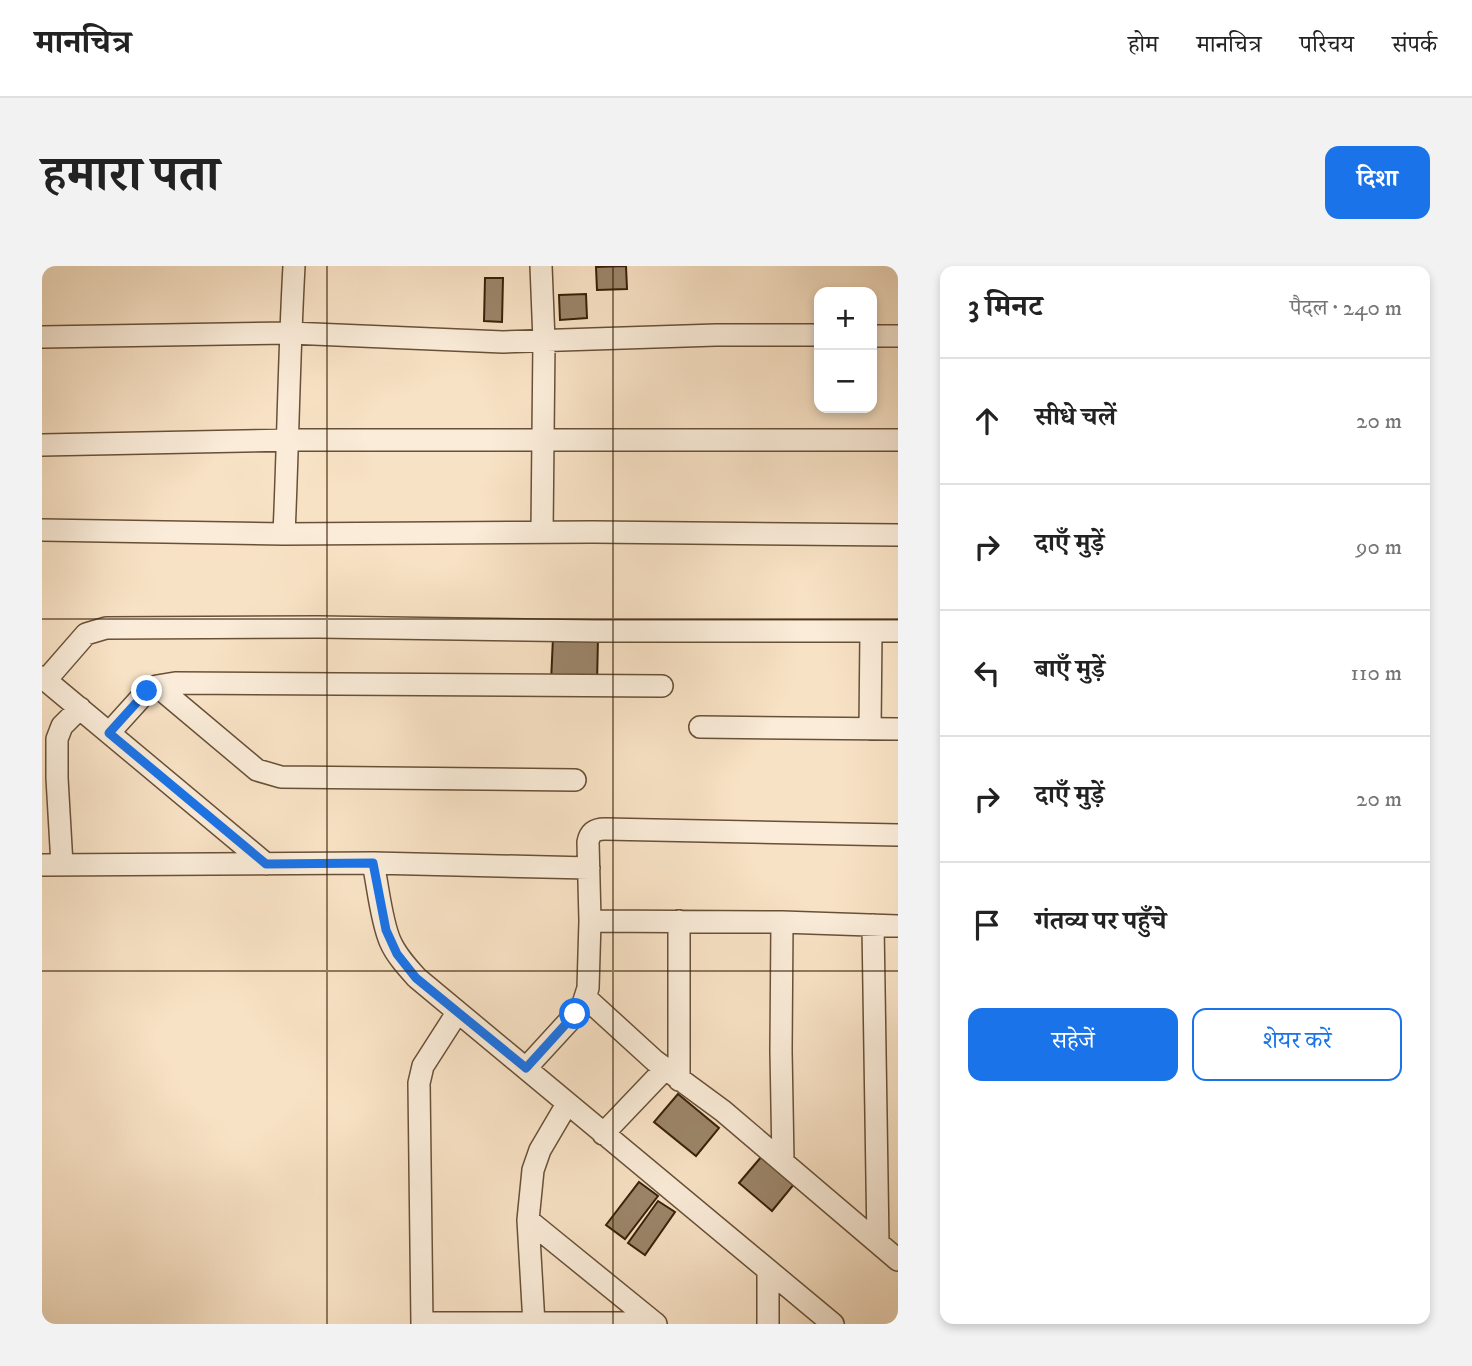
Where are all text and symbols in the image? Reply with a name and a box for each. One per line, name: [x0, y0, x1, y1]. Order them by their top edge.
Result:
text: मानचित्र: [35, 23, 131, 64]
text: होम: [1128, 30, 1158, 60]
text: मानचित्र: [1196, 30, 1262, 60]
text: परिचय: [1300, 30, 1354, 60]
text: संपर्क: [1392, 30, 1437, 60]
text: हमारा पता: [42, 145, 219, 207]
button: दिशा: [1325, 146, 1430, 219]
map controls: [814, 287, 877, 413]
button: +: [814, 287, 877, 350]
text: 3 मिनट: [968, 289, 1042, 326]
text: पैदल · 240 m: [1290, 294, 1402, 323]
button: −: [814, 350, 877, 413]
text: सीधे चलें: [1035, 401, 1116, 434]
icon: ahead: [968, 402, 1006, 440]
text: 20 m: [1356, 407, 1402, 436]
text: दाएँ मुड़ें: [1035, 527, 1104, 560]
icon: right: [968, 528, 1006, 566]
text: 90 m: [1356, 533, 1402, 562]
text: बाएँ मुड़ें: [1035, 653, 1105, 686]
icon: left: [968, 654, 1006, 692]
text: 110 m: [1351, 659, 1402, 688]
route end: [131, 675, 162, 706]
text: दाएँ मुड़ें: [1035, 779, 1104, 812]
icon: right: [968, 780, 1006, 818]
text: 20 m: [1356, 785, 1402, 814]
text: गंतव्य पर पहुँचे: [1035, 905, 1166, 938]
icon: arrive: [968, 906, 1006, 944]
route start: [559, 998, 590, 1029]
button: सहेजें: [968, 1008, 1178, 1081]
button: शेयर करें: [1192, 1008, 1402, 1081]

